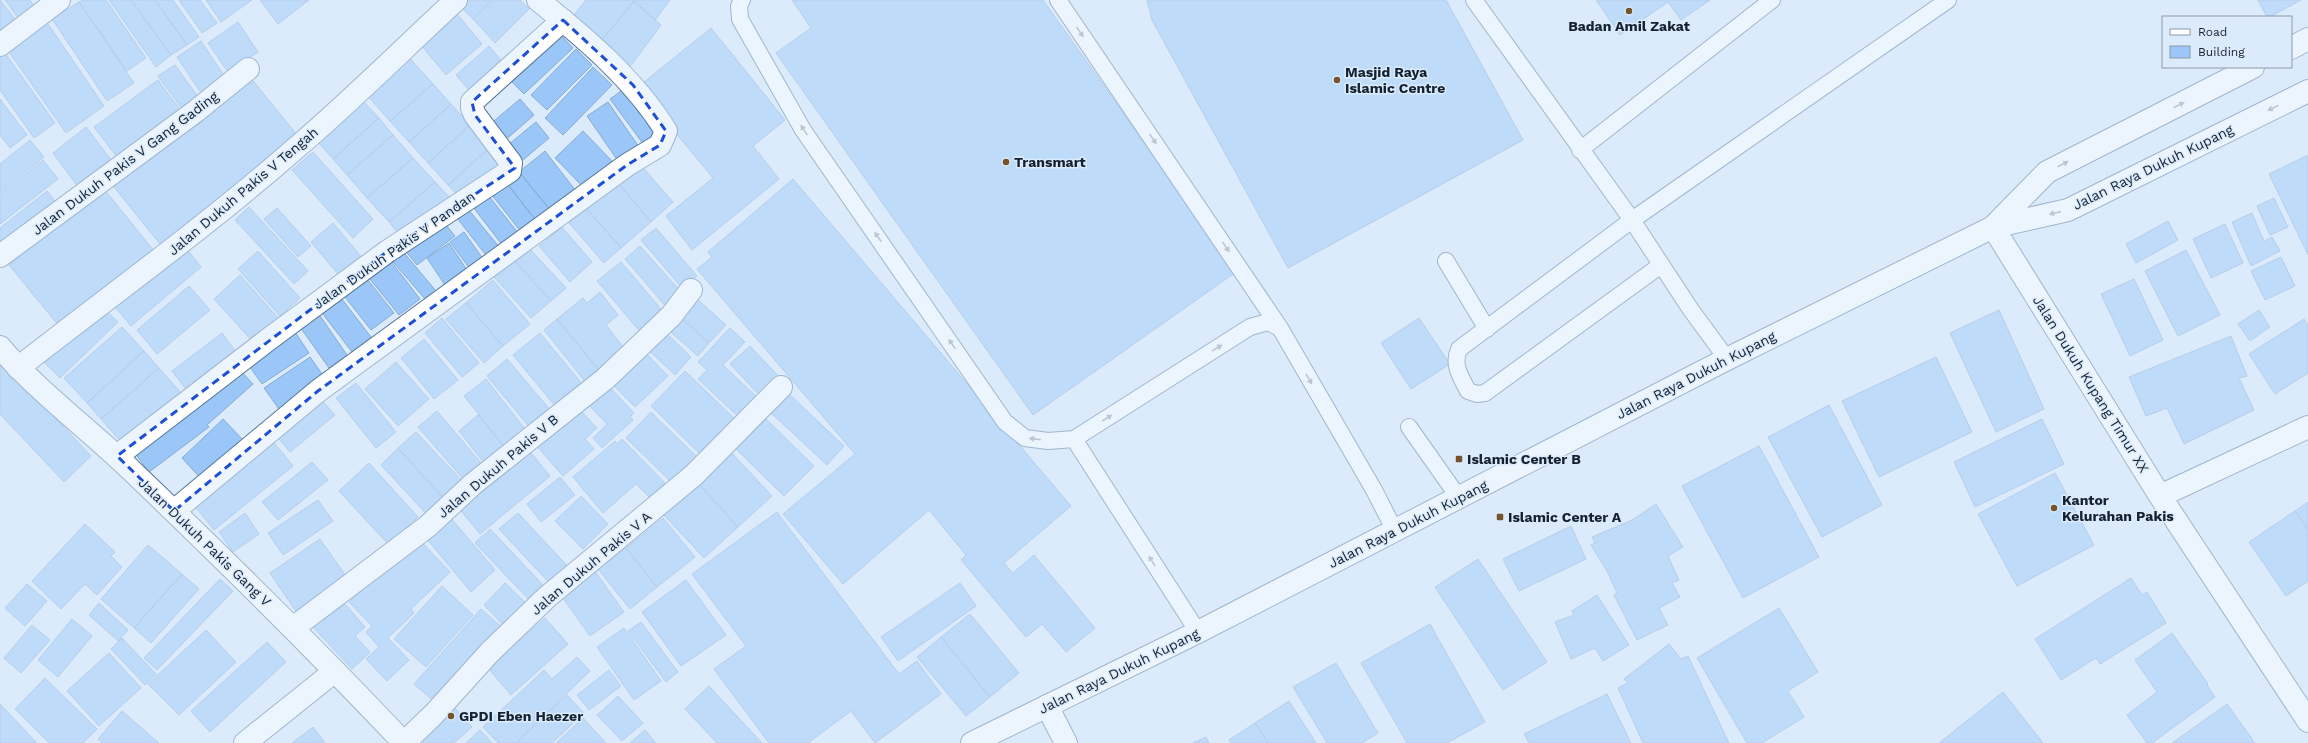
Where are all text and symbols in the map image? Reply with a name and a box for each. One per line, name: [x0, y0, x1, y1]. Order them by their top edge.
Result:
marker: Badan Amil Zakat: [1624, 6, 1634, 16]
legend: [2162, 16, 2292, 68]
place label: Badan Amil Zakat: [1568, 18, 1690, 34]
text: Road: [2198, 25, 2227, 39]
one-way arrow: [1076, 27, 1084, 37]
text: Building: [2198, 45, 2245, 59]
place label: Masjid Raya Islamic Centre: [1345, 64, 1445, 96]
marker: Masjid Raya Islamic Centre: [1332, 75, 1342, 85]
street label: Jalan Dukuh Pakis V Gang Gading: [29, 87, 222, 238]
one-way arrow: [2173, 102, 2185, 108]
one-way arrow: [2267, 105, 2279, 111]
street label: Jalan Raya Dukuh Kupang: [2070, 121, 2236, 213]
street label: Jalan Dukuh Pakis V Tengah: [165, 124, 321, 258]
one-way arrow: [800, 125, 808, 136]
one-way arrow: [1149, 134, 1157, 145]
place label: Transmart: [1014, 154, 1086, 170]
marker: Transmart: [1001, 157, 1011, 167]
one-way arrow: [2057, 161, 2069, 167]
street label: Jalan Dukuh Pakis V Pandan: [310, 188, 478, 312]
one-way arrow: [2049, 210, 2061, 216]
one-way arrow: [874, 232, 882, 243]
one-way arrow: [1222, 242, 1230, 252]
street label: Jalan Dukuh Kupang Timur XX: [2030, 293, 2152, 475]
street label: Jalan Raya Dukuh Kupang: [1614, 328, 1779, 422]
one-way arrow: [948, 339, 956, 350]
one-way arrow: [1212, 344, 1222, 352]
one-way arrow: [1306, 373, 1313, 384]
street label: Jalan Dukuh Pakis V B: [435, 411, 561, 521]
one-way arrow: [1101, 414, 1113, 421]
one-way arrow: [1029, 436, 1041, 442]
place label: Islamic Center B: [1467, 451, 1581, 467]
marker: Islamic Center B: [1454, 454, 1464, 464]
street label: Jalan Dukuh Pakis Gang V: [135, 474, 275, 610]
street label: Jalan Raya Dukuh Kupang: [1326, 477, 1491, 571]
place label: Kantor Kelurahan Pakis: [2062, 492, 2174, 524]
marker: Kantor Kelurahan Pakis: [2049, 503, 2059, 513]
street label: Jalan Dukuh Pakis V A: [528, 508, 654, 618]
place label: Islamic Center A: [1508, 509, 1622, 525]
marker: Islamic Center A: [1495, 512, 1505, 522]
one-way arrow: [1148, 555, 1155, 567]
street label: Jalan Raya Dukuh Kupang: [1036, 625, 1202, 717]
place label: GPDI Eben Haezer: [459, 708, 583, 724]
marker: GPDI Eben Haezer: [446, 711, 456, 721]

